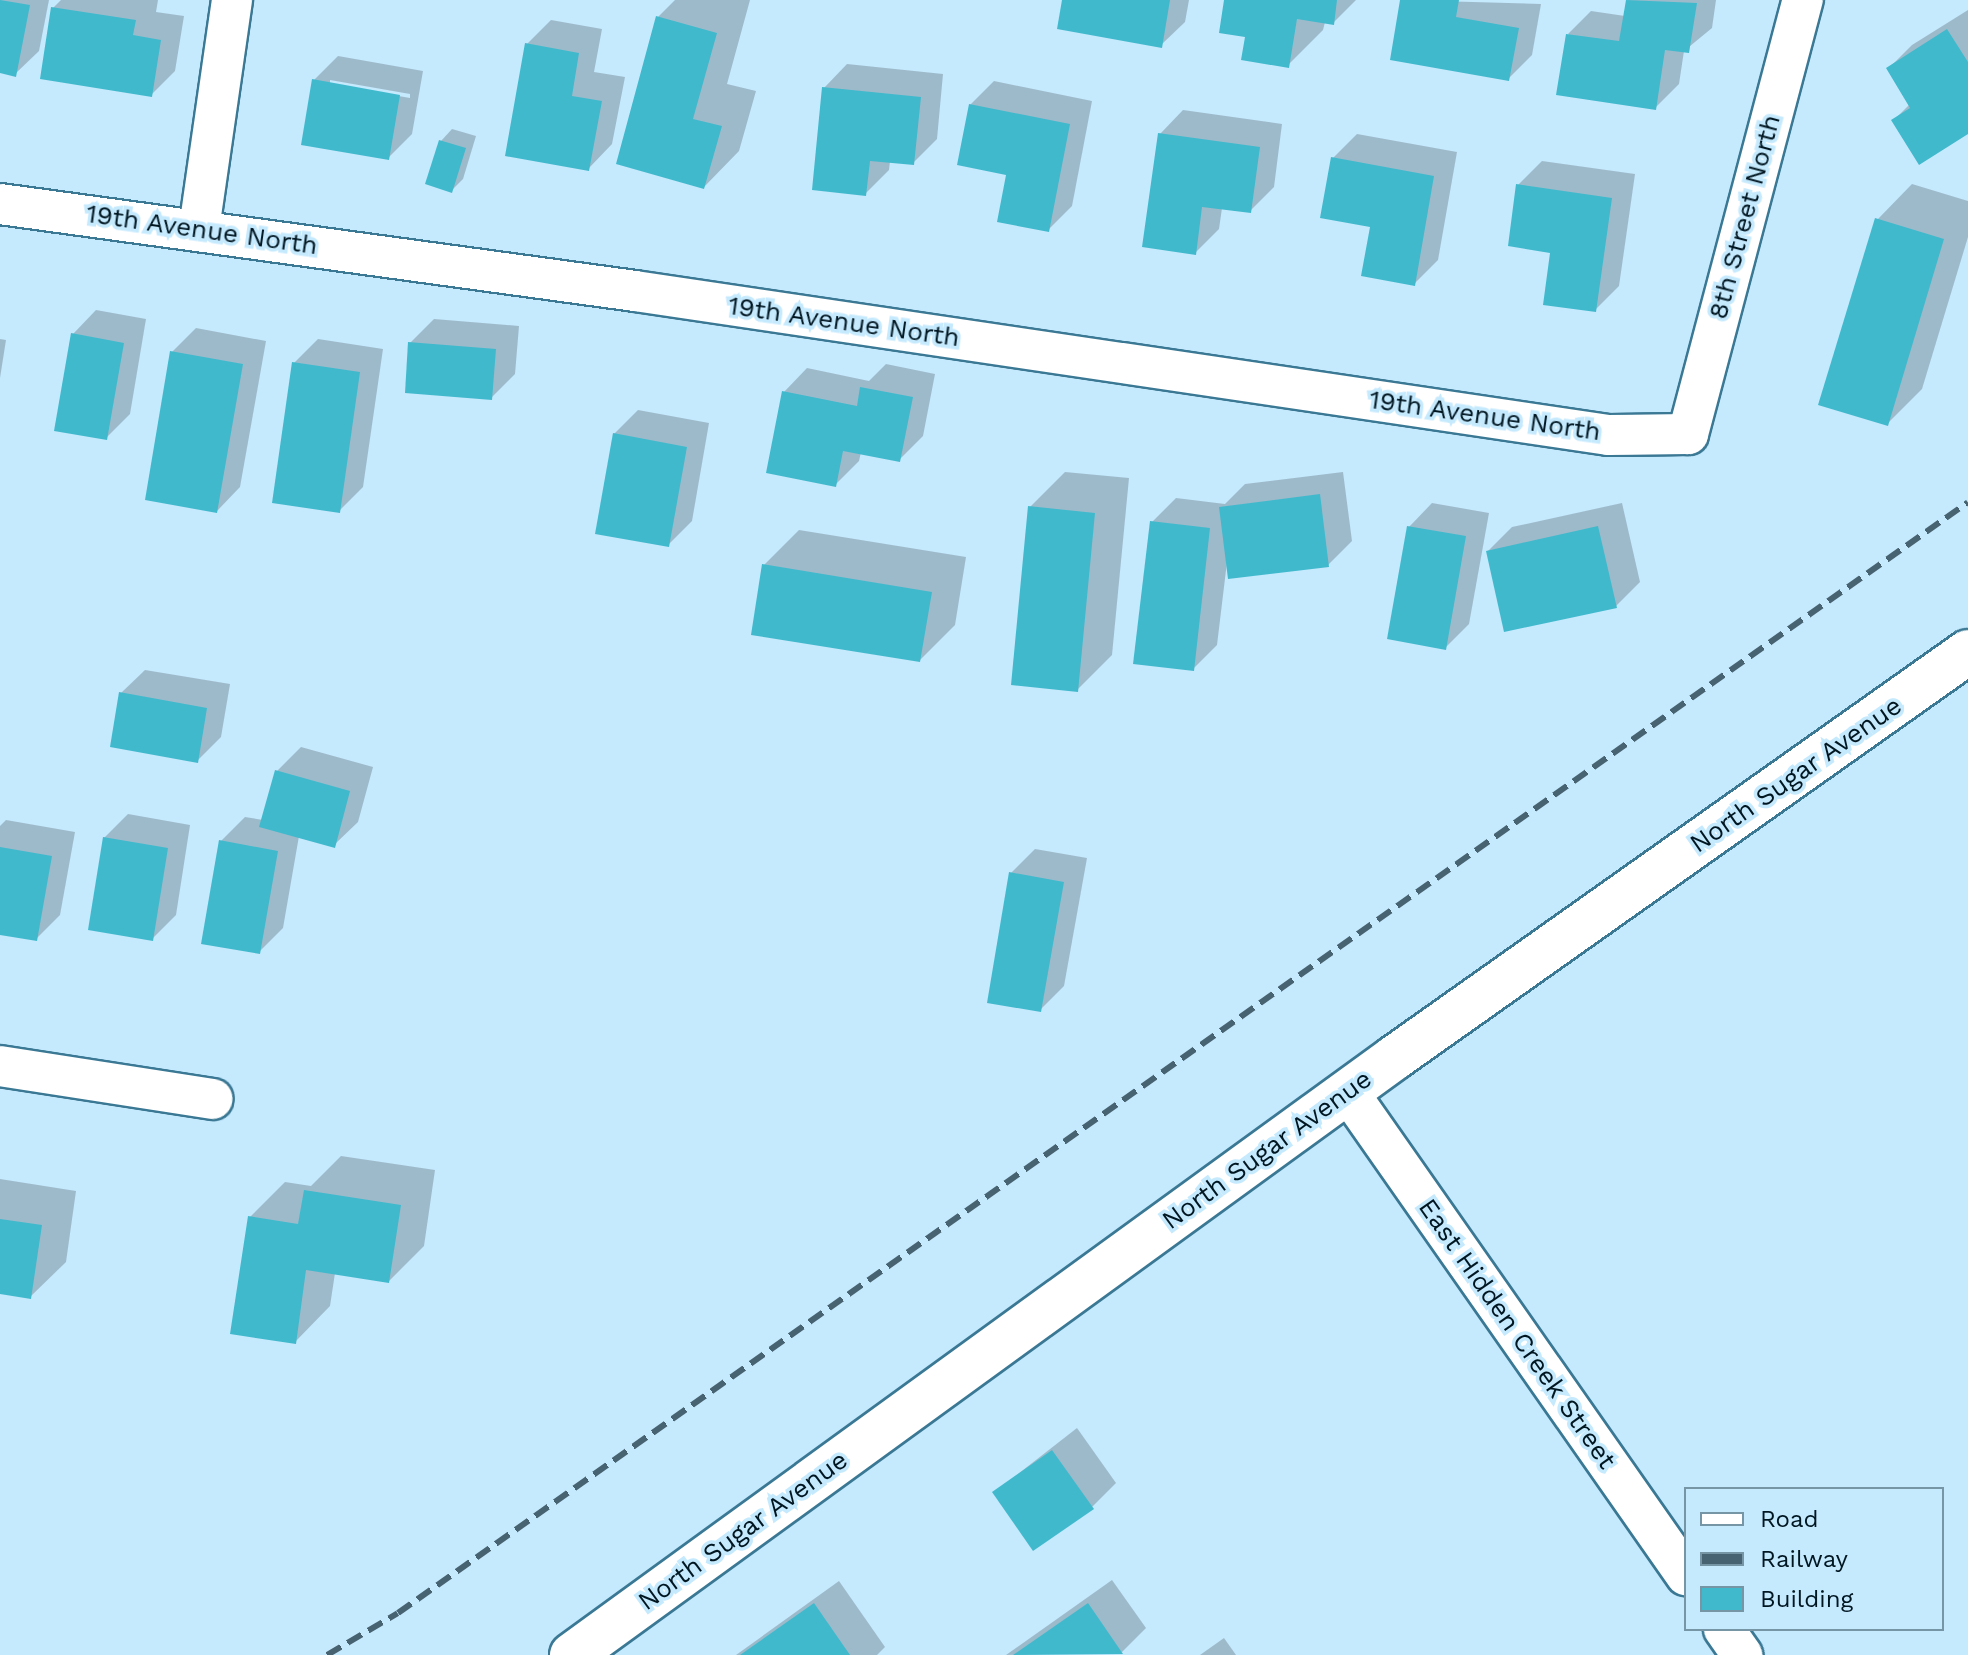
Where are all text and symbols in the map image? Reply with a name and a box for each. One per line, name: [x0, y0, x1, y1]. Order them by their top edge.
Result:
street label: 8th Street North: [1703, 111, 1787, 323]
street label: 19th Avenue North: [84, 198, 320, 262]
street label: 19th Avenue North: [726, 290, 962, 354]
street label: 19th Avenue North: [1367, 384, 1603, 448]
street label: North Sugar Avenue: [1684, 690, 1908, 860]
street label: North Sugar Avenue: [1156, 1063, 1378, 1237]
street label: East Hidden Creek Street: [1412, 1193, 1622, 1475]
street label: North Sugar Avenue: [632, 1444, 854, 1618]
legend: [1684, 1487, 1944, 1631]
text: Road: [1760, 1505, 1819, 1533]
text: Railway: [1760, 1545, 1848, 1573]
text: Building: [1760, 1585, 1853, 1613]

